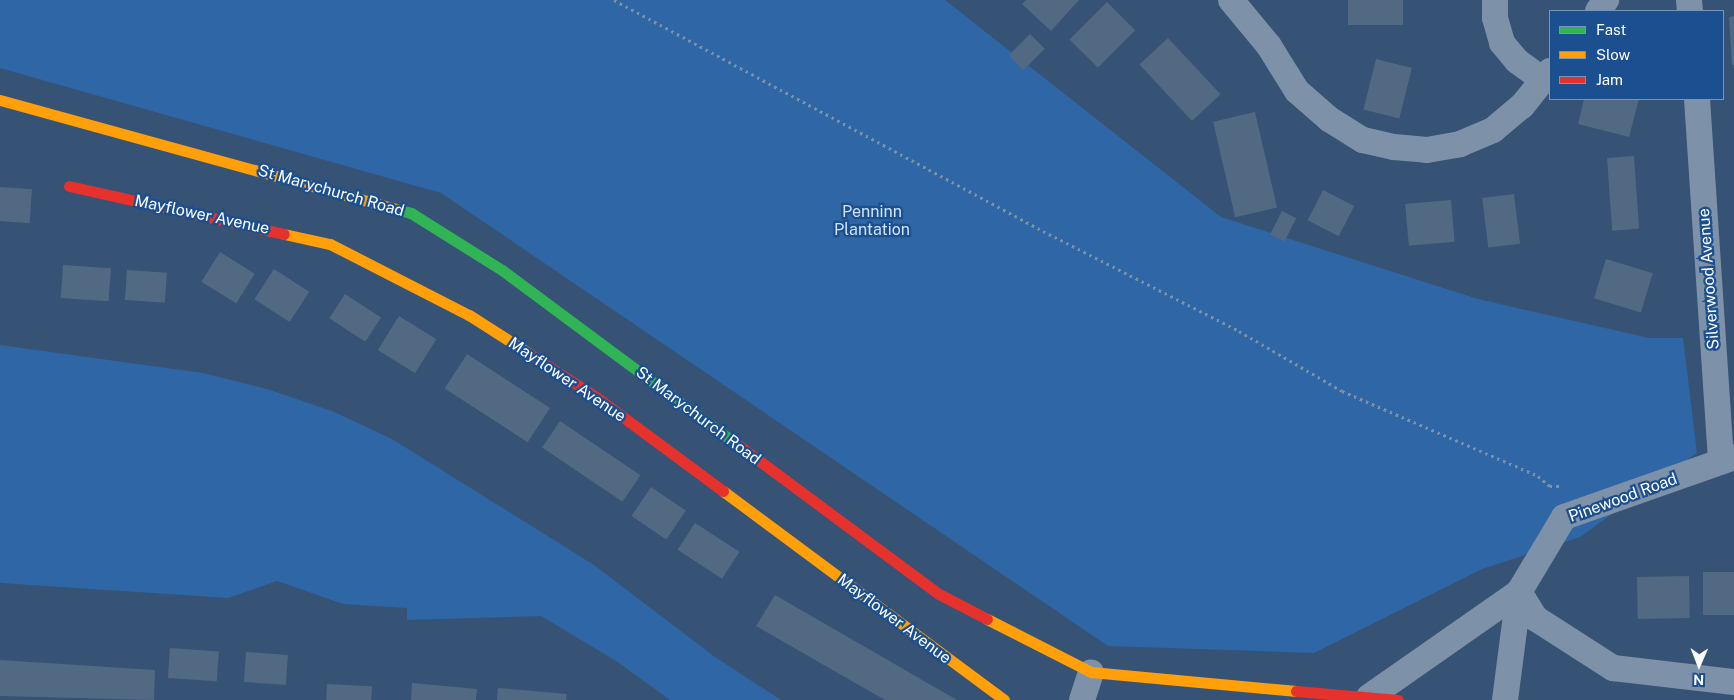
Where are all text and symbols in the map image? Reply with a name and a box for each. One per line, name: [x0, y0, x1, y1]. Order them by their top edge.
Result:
legend: [1549, 10, 1724, 100]
text: Fast: [1596, 21, 1626, 38]
text: Slow: [1596, 46, 1630, 63]
text: Jam: [1596, 71, 1623, 88]
street label: St Marychurch Road: [256, 161, 406, 221]
street label: Mayflower Avenue: [133, 191, 271, 239]
park label: Penninn Plantation: [834, 202, 910, 240]
street label: Silverwood Avenue: [1694, 208, 1724, 350]
street label: Mayflower Avenue: [505, 334, 629, 426]
street label: St Marychurch Road: [632, 363, 764, 469]
street label: Pinewood Road: [1566, 469, 1680, 527]
street label: Mayflower Avenue: [833, 570, 955, 668]
north arrow: [1674, 640, 1724, 690]
text: N: [1693, 672, 1704, 688]

